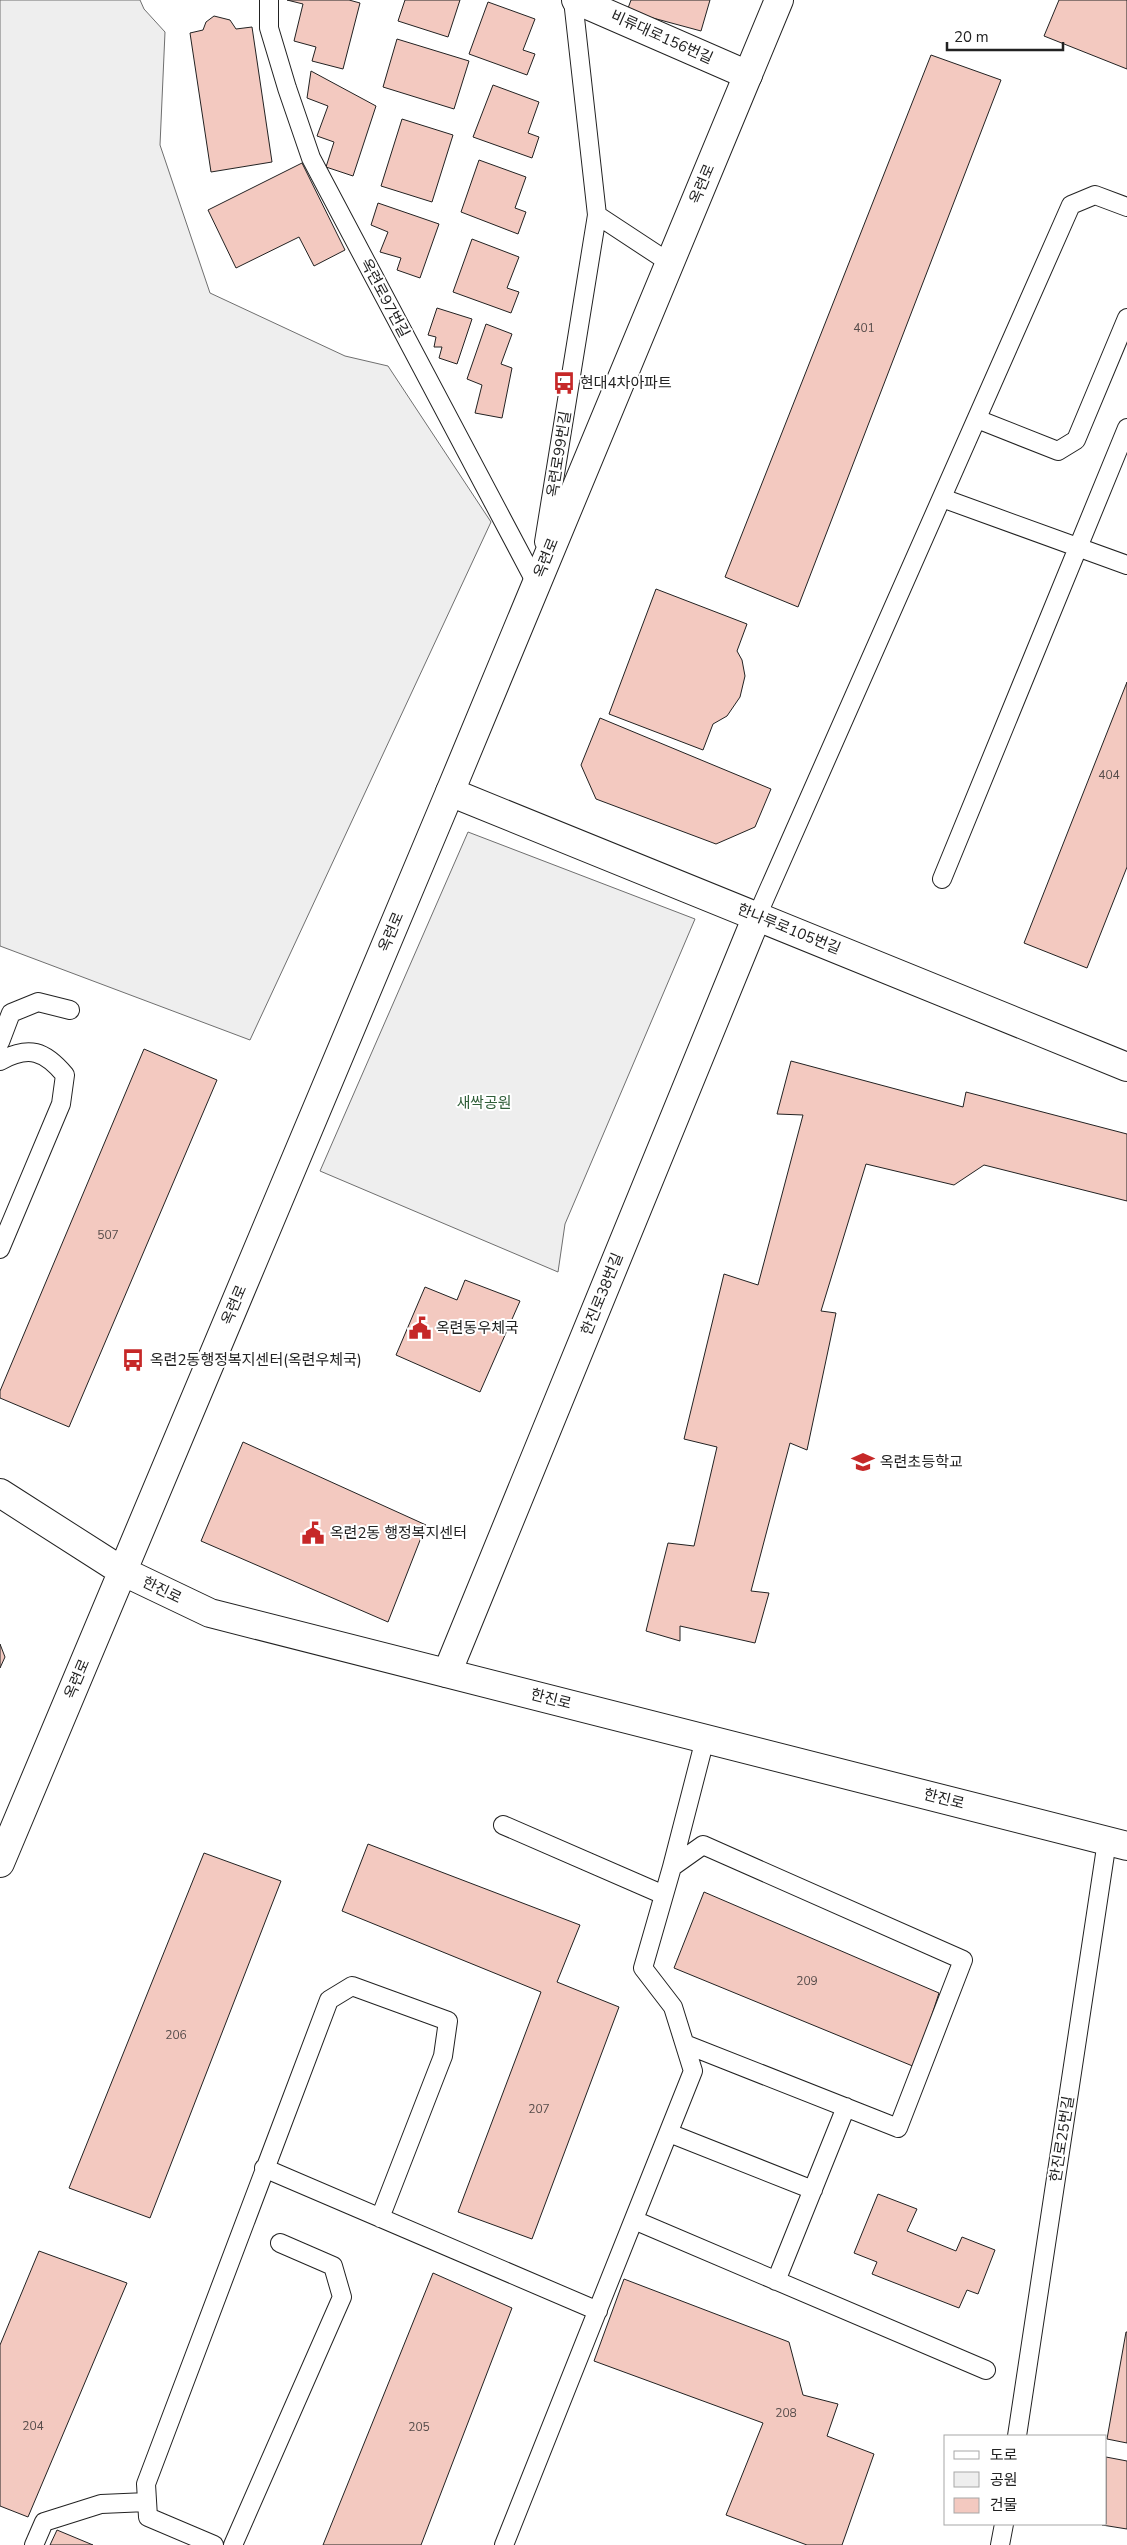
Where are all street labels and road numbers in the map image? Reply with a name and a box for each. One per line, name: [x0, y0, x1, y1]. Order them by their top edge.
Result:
street label: 비류대로156번길: [608, 6, 716, 68]
street label: 옥련로: [685, 161, 719, 207]
street label: 옥련로97번길: [356, 255, 414, 341]
street label: 옥련로99번길: [542, 409, 576, 499]
street label: 옥련로: [529, 535, 563, 581]
street label: 한나루로105번길: [734, 899, 844, 959]
street label: 옥련로: [374, 909, 408, 955]
street label: 한진로38번길: [576, 1250, 628, 1338]
street label: 옥련로: [217, 1282, 251, 1328]
street label: 한진로: [139, 1572, 185, 1608]
street label: 옥련로: [60, 1656, 94, 1702]
street label: 한진로: [528, 1684, 574, 1714]
street label: 한진로: [921, 1784, 967, 1814]
street label: 한진로25번길: [1045, 2094, 1079, 2184]

